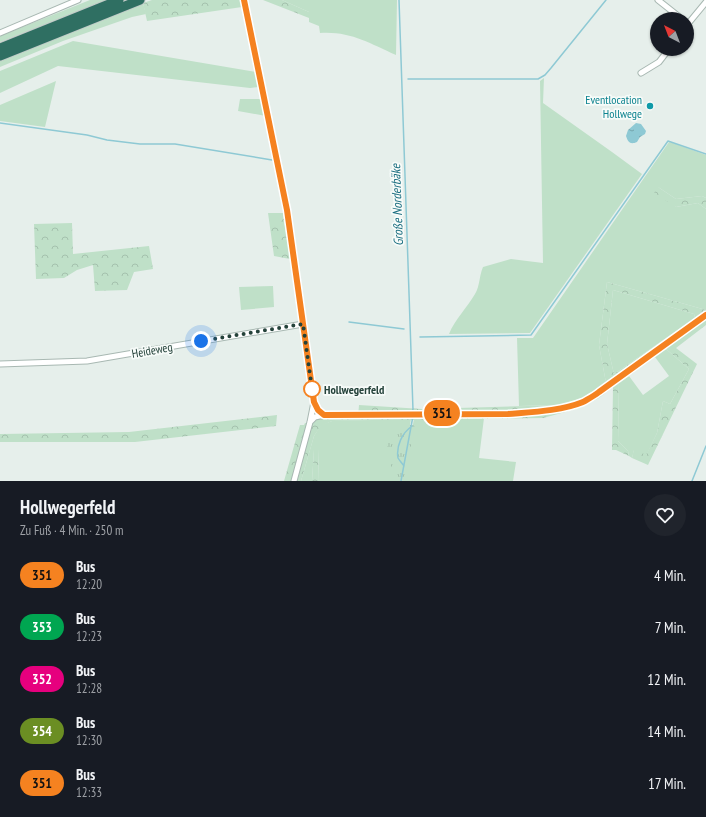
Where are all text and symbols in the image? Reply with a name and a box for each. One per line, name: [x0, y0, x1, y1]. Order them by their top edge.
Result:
north arrow: [650, 12, 694, 56]
map controls: [650, 12, 694, 56]
place label: Eventlocation Hollwege: [585, 92, 642, 121]
marker: Eventlocation Hollwege: [645, 101, 655, 111]
water label: Große Norderbäke: [387, 162, 407, 246]
your location: [191, 331, 211, 351]
street label: Heideweg: [130, 339, 174, 361]
marker: Hollwegerfeld: [303, 380, 321, 398]
place label: Hollwegerfeld: [324, 382, 384, 397]
line badge: 351: [419, 400, 465, 426]
text: 351: [432, 404, 452, 422]
button: heart: [644, 494, 686, 536]
text: Hollwegerfeld: [20, 495, 116, 519]
text: Zu Fuß · 4 Min. · 250 m: [20, 522, 123, 539]
text: Bus: [76, 557, 95, 576]
text: 351: [32, 566, 52, 584]
text: 4 Min.: [654, 566, 686, 585]
text: 12:20: [76, 576, 102, 593]
text: Bus: [76, 609, 95, 628]
text: 353: [32, 618, 52, 636]
text: 7 Min.: [655, 618, 686, 637]
text: 12:23: [76, 628, 102, 645]
text: Bus: [76, 661, 95, 680]
text: 352: [32, 670, 52, 688]
text: 12 Min.: [647, 670, 686, 689]
text: 12:28: [76, 680, 102, 697]
text: Bus: [76, 713, 95, 732]
text: 354: [32, 722, 52, 740]
text: 14 Min.: [647, 722, 686, 741]
text: 12:30: [76, 732, 102, 749]
text: Bus: [76, 765, 95, 784]
text: 351: [32, 774, 52, 792]
text: 17 Min.: [648, 774, 686, 793]
text: 12:33: [76, 784, 102, 801]

